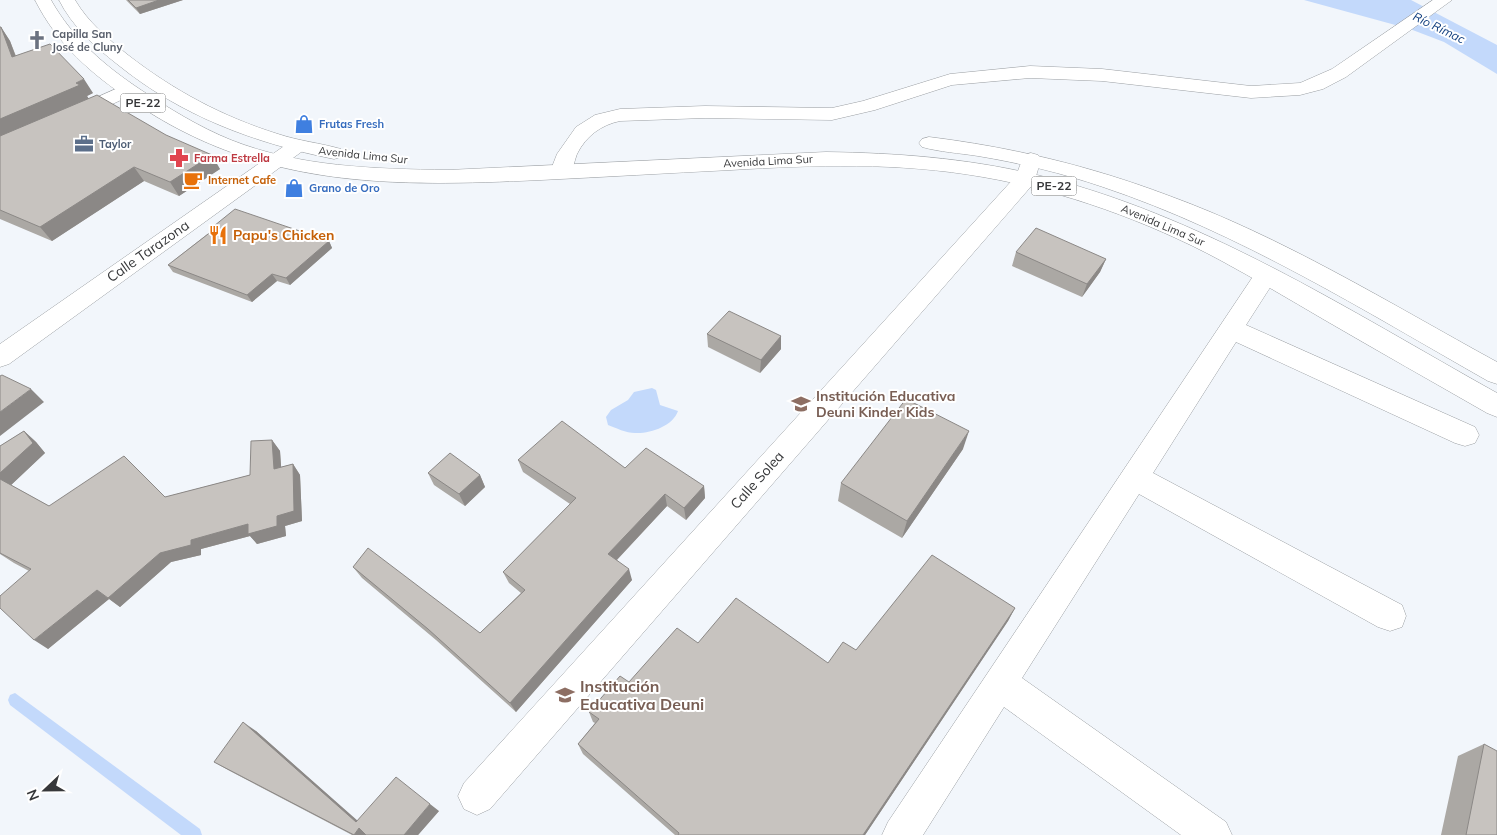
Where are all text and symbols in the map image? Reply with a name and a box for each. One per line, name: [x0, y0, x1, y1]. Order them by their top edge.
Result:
water label: Río Rímac: [1411, 9, 1468, 47]
place label: Capilla San José de Cluny: [52, 27, 122, 54]
church icon: Capilla San José de Cluny: [26, 29, 48, 51]
road number: PE-22: [120, 94, 166, 112]
shop icon: Frutas Fresh: [293, 113, 315, 135]
place label: Frutas Fresh: [319, 117, 384, 131]
office icon: Taylor: [73, 133, 95, 155]
place label: Taylor: [99, 137, 132, 151]
street label: Avenida Lima Sur: [318, 143, 408, 167]
pharmacy icon: Farma Estrella: [168, 147, 190, 169]
place label: Farma Estrella: [194, 151, 270, 165]
street label: Avenida Lima Sur: [723, 152, 813, 170]
cafe icon: Internet Cafe: [182, 169, 204, 191]
place label: Internet Cafe: [208, 173, 276, 187]
shop icon: Grano de Oro: [283, 177, 305, 199]
road number: PE-22: [1032, 177, 1076, 196]
place label: Grano de Oro: [309, 181, 380, 195]
street label: Avenida Lima Sur: [1119, 201, 1207, 249]
street label: Calle Tarazona: [103, 216, 193, 286]
restaurant icon: Papu's Chicken: [207, 224, 229, 246]
place label: Papu's Chicken: [233, 226, 334, 244]
place label: Institución Educativa Deuni Kinder Kids: [816, 387, 955, 421]
school or university icon: Institución Educativa Deuni Kinder Kids: [790, 393, 812, 415]
street label: Calle Solea: [726, 447, 788, 513]
place label: Institución Educativa Deuni: [580, 676, 704, 714]
school or university icon: Institución Educativa Deuni: [554, 684, 576, 706]
north arrow: [20, 765, 70, 815]
text: N: [23, 787, 43, 803]

